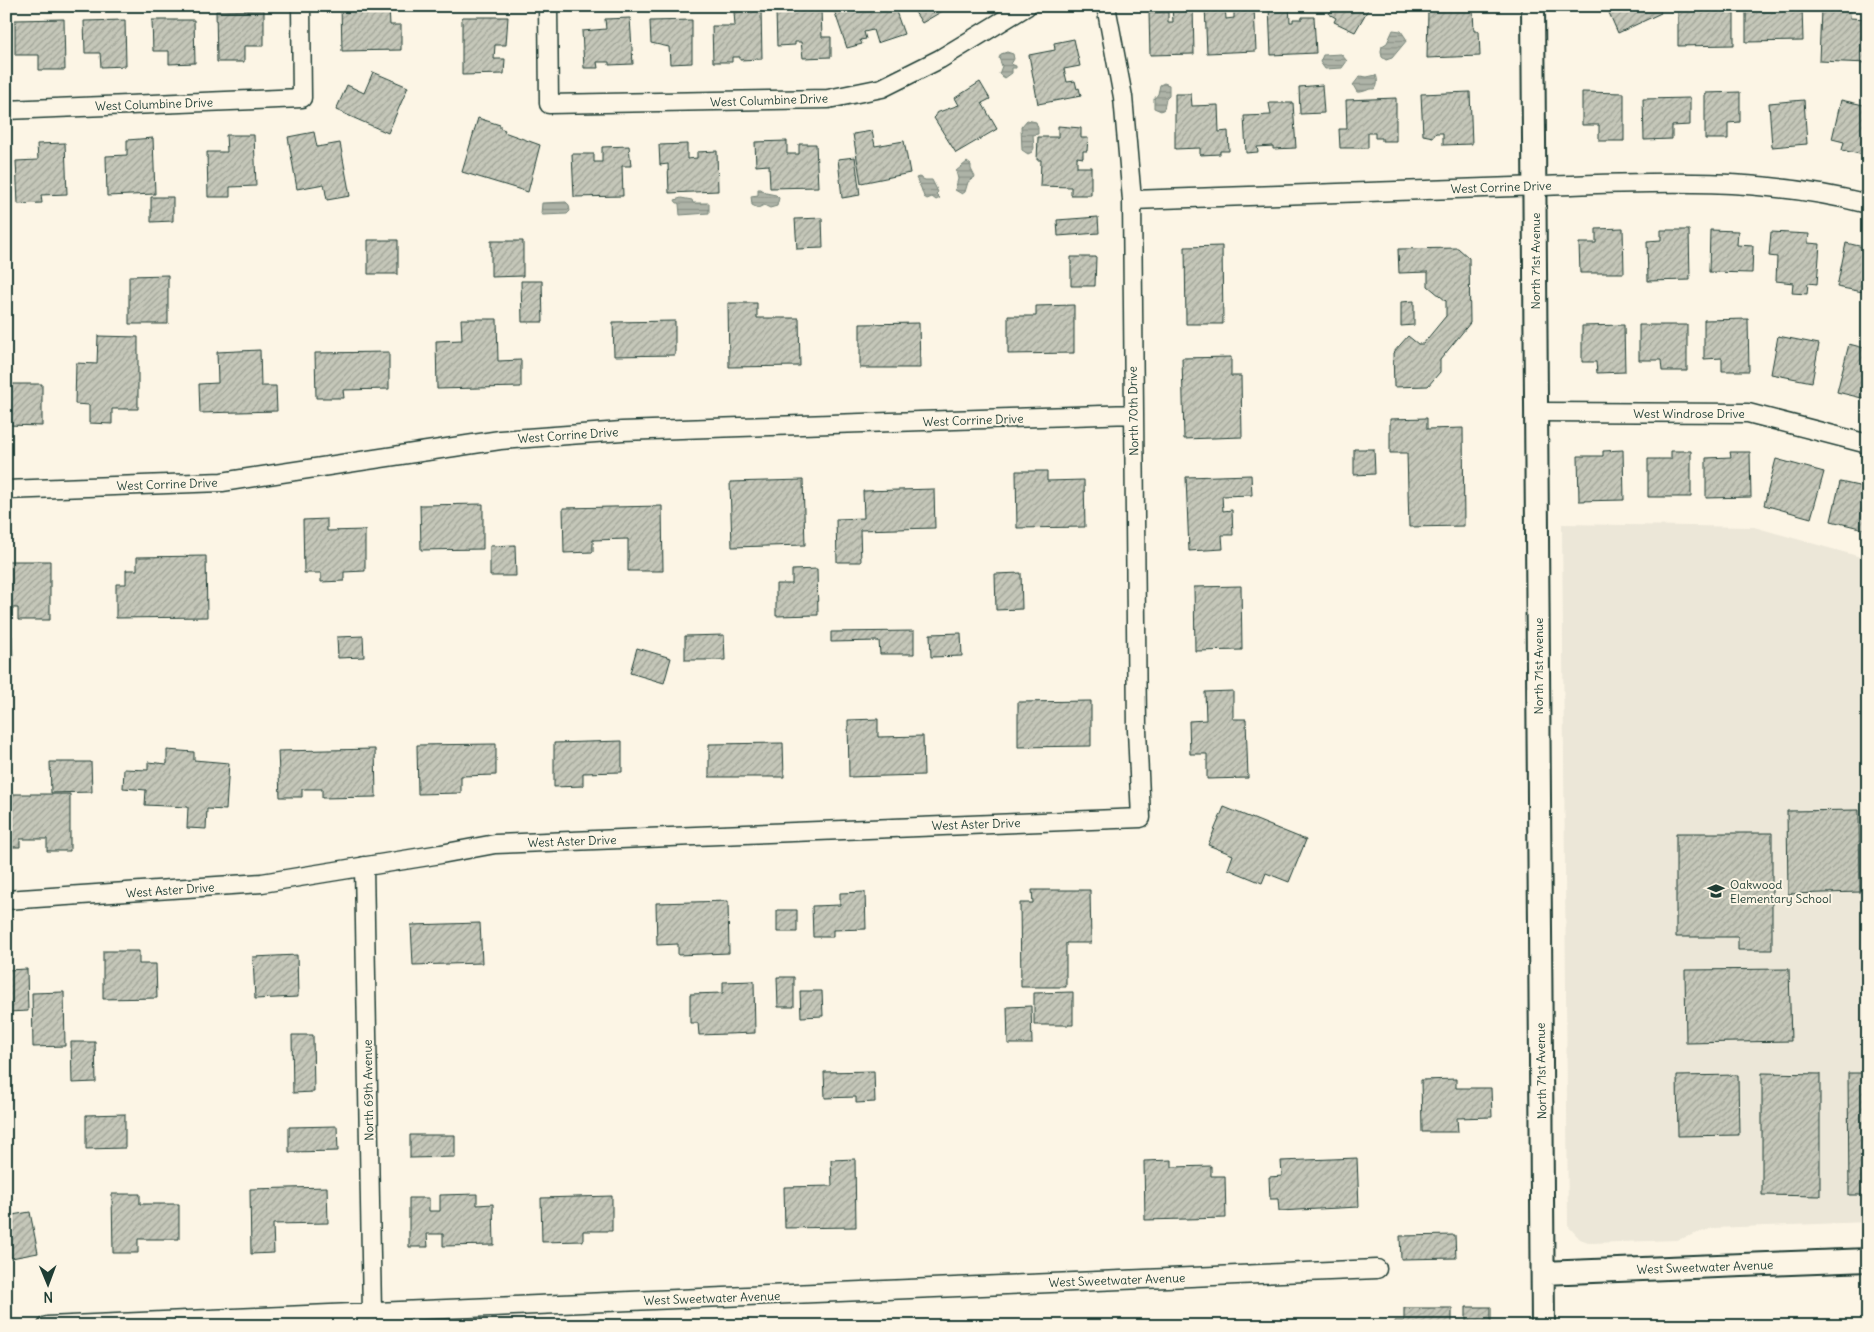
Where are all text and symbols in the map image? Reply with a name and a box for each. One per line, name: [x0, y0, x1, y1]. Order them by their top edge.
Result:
street label: West Columbine Drive: [710, 90, 828, 110]
street label: West Columbine Drive: [95, 94, 213, 114]
street label: West Corrine Drive: [1450, 178, 1552, 196]
street label: North 71st Avenue: [1528, 213, 1543, 309]
street label: North 70th Drive: [1125, 366, 1141, 456]
street label: West Windrose Drive: [1633, 406, 1745, 421]
street label: West Corrine Drive: [922, 411, 1024, 429]
street label: West Corrine Drive: [517, 424, 619, 446]
street label: West Corrine Drive: [116, 475, 218, 493]
street label: North 71st Avenue: [1531, 618, 1546, 714]
street label: West Aster Drive: [931, 815, 1021, 833]
street label: West Aster Drive: [527, 832, 617, 850]
place label: Oakwood Elementary School: [1730, 877, 1831, 906]
street label: West Aster Drive: [125, 879, 215, 901]
school or university icon: Oakwood Elementary School: [1706, 881, 1726, 901]
street label: North 71st Avenue: [1533, 1022, 1549, 1120]
street label: North 69th Avenue: [360, 1039, 376, 1141]
street label: West Sweetwater Avenue: [1636, 1257, 1774, 1277]
north arrow: [22, 1260, 72, 1310]
street label: West Sweetwater Avenue: [1048, 1270, 1186, 1290]
text: N: [43, 1288, 53, 1306]
street label: West Sweetwater Avenue: [643, 1288, 781, 1308]

